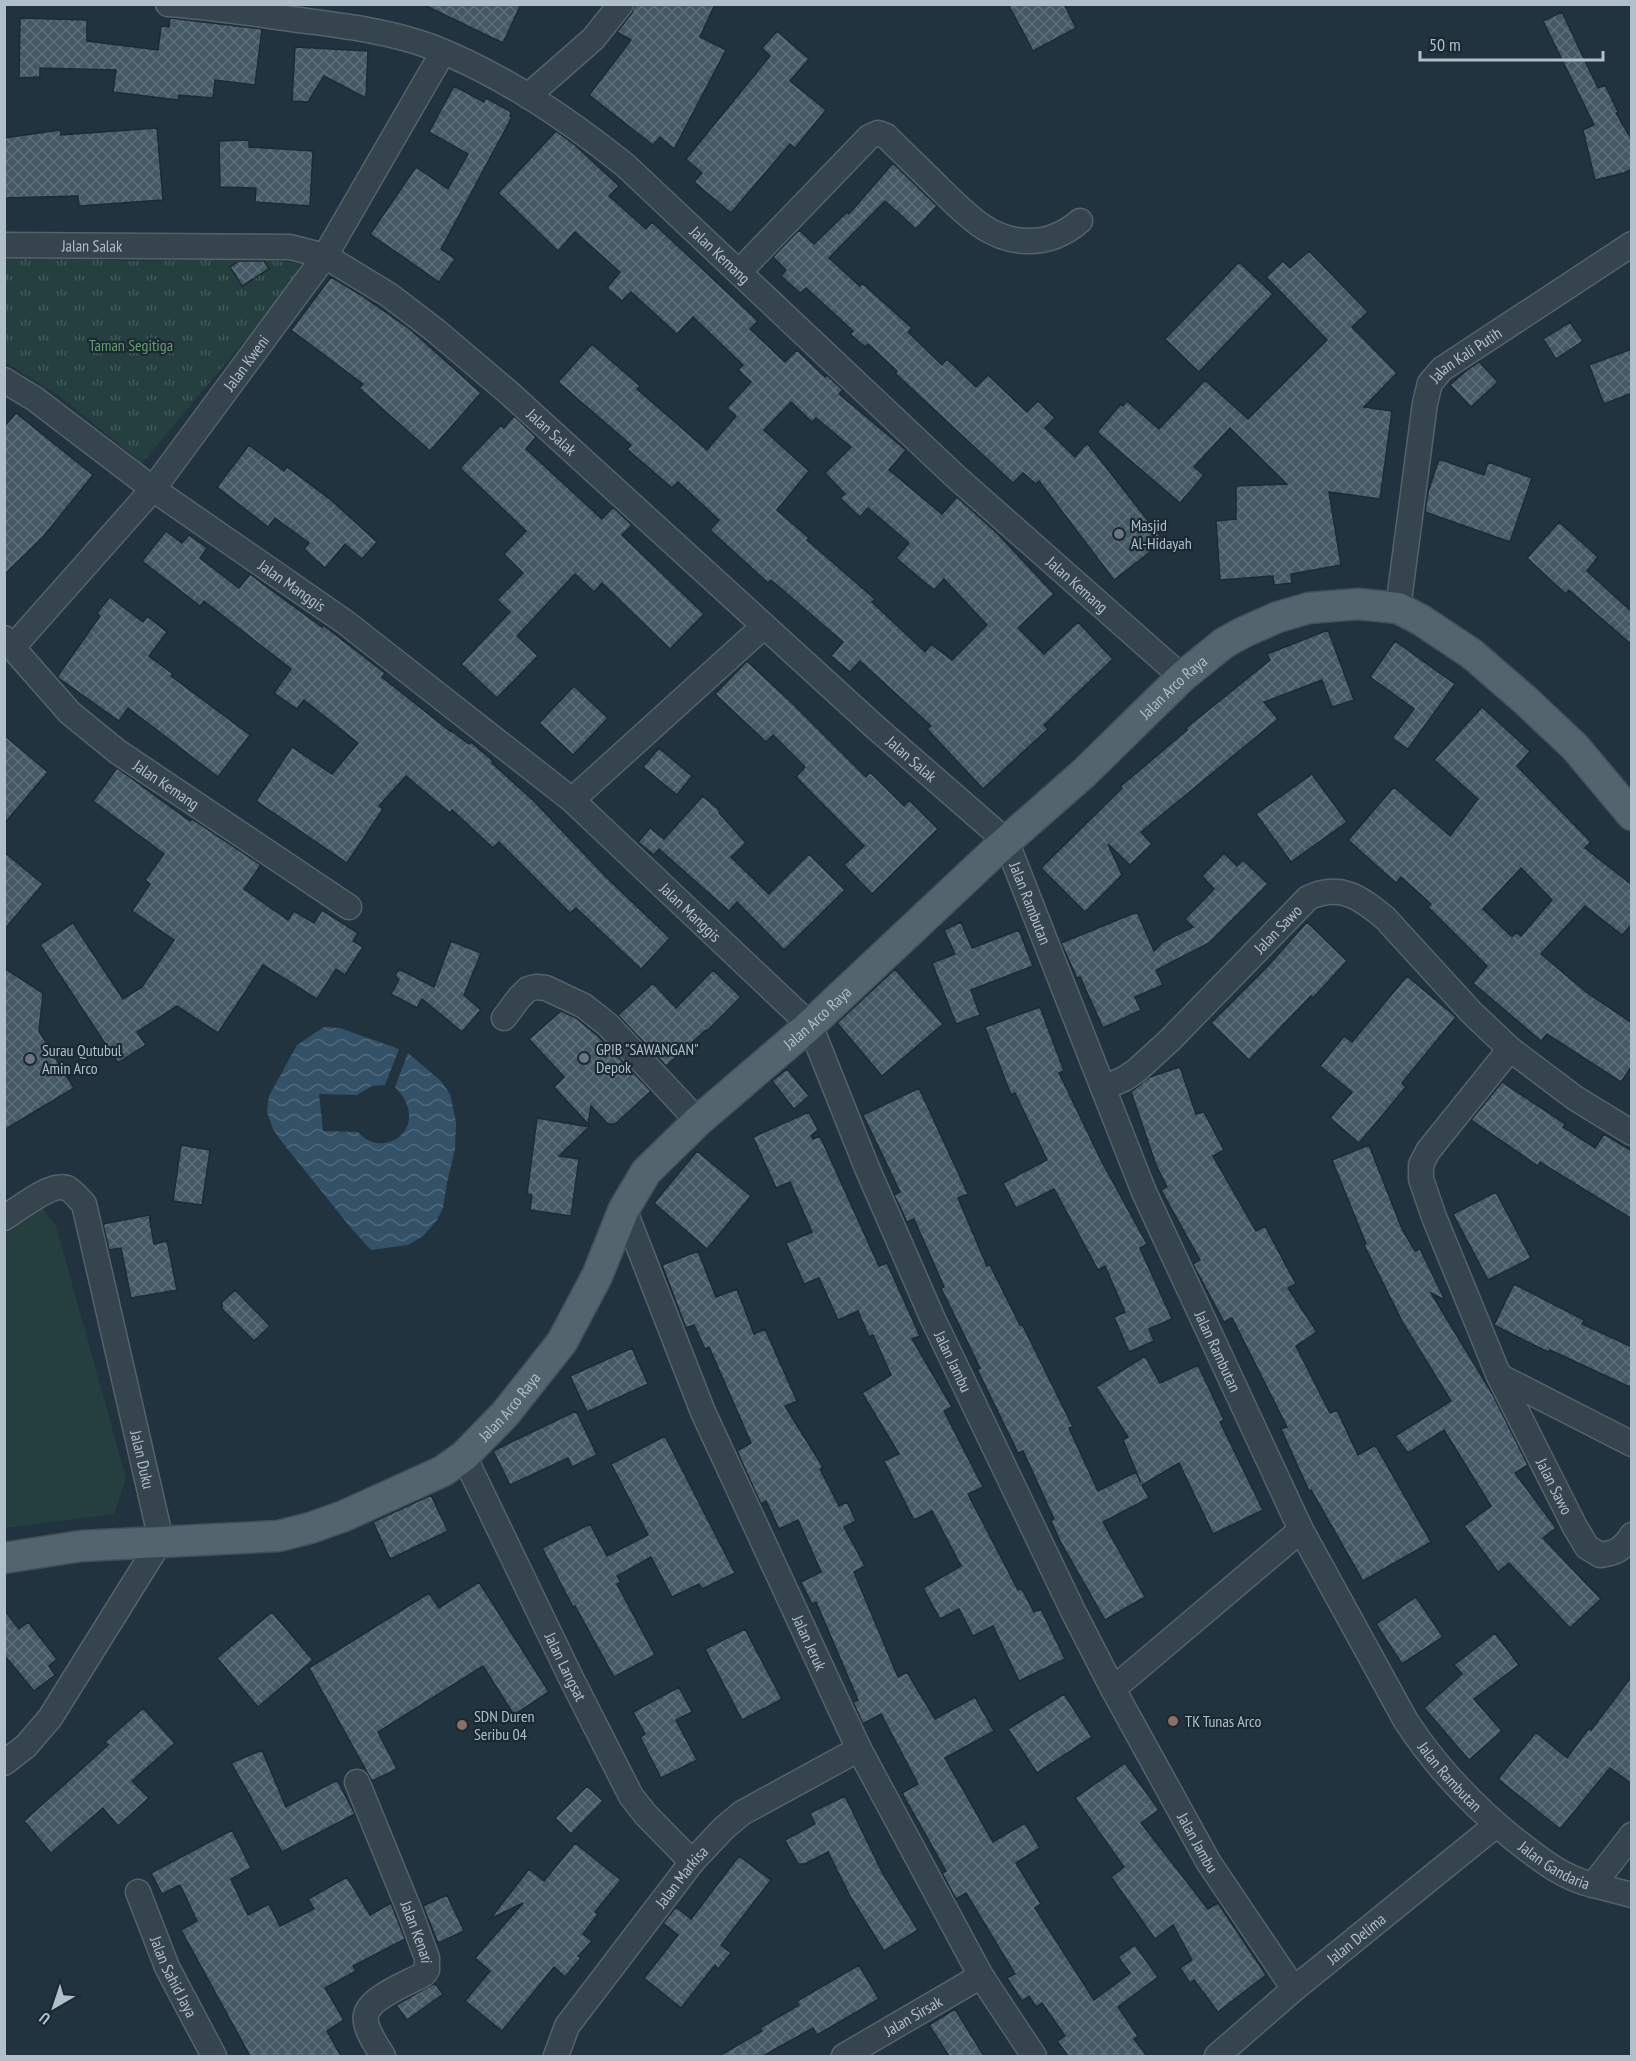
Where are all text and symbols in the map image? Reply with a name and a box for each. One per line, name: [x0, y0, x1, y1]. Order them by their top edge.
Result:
scale bar: [1420, 24, 1603, 62]
text: 50 m: [1429, 33, 1461, 56]
street label: Jalan Kemang: [685, 221, 755, 288]
street label: Jalan Salak: [61, 235, 123, 256]
street label: Jalan Kali Putih: [1424, 323, 1505, 388]
street label: Jalan Kweni: [218, 331, 273, 395]
park label: Taman Segitiga: [89, 335, 173, 355]
street label: Jalan Salak: [522, 404, 581, 460]
place label: Masjid Al-Hidayah: [1131, 515, 1192, 553]
marker: Masjid Al-Hidayah: [1112, 527, 1126, 541]
street label: Jalan Kemang: [1042, 551, 1112, 617]
street label: Jalan Manggis: [254, 555, 330, 616]
street label: Jalan Arco Raya: [1135, 651, 1211, 724]
street label: Jalan Salak: [881, 731, 942, 787]
street label: Jalan Kemang: [129, 755, 203, 814]
street label: Jalan Rambutan: [1005, 858, 1056, 947]
street label: Jalan Manggis: [655, 878, 726, 946]
street label: Jalan Sawo: [1249, 900, 1306, 958]
street label: Jalan Arco Raya: [778, 982, 855, 1054]
place label: GPIB "SAWANGAN" Depok: [596, 1039, 699, 1077]
place label: Surau Qutubul Amin Arco: [42, 1040, 122, 1078]
marker: GPIB "SAWANGAN" Depok: [577, 1051, 591, 1065]
marker: Surau Qutubul Amin Arco: [23, 1052, 37, 1066]
street label: Jalan Rambutan: [1190, 1307, 1245, 1395]
street label: Jalan Jambu: [930, 1327, 976, 1395]
street label: Jalan Arco Raya: [474, 1368, 544, 1446]
street label: Jalan Duku: [126, 1427, 159, 1491]
street label: Jalan Sawo: [1532, 1454, 1577, 1518]
street label: Jalan Jeruk: [788, 1611, 832, 1674]
street label: Jalan Langsat: [540, 1628, 591, 1705]
place label: SDN Duren Seribu 04: [474, 1706, 535, 1744]
place label: TK Tunas Arco: [1185, 1711, 1262, 1731]
marker: TK Tunas Arco: [1166, 1714, 1180, 1728]
marker: SDN Duren Seribu 04: [455, 1718, 469, 1732]
street label: Jalan Rambutan: [1413, 1737, 1486, 1816]
street label: Jalan Jambu: [1173, 1808, 1223, 1876]
street label: Jalan Gandaria: [1514, 1836, 1592, 1894]
street label: Jalan Markisa: [650, 1842, 712, 1912]
street label: Jalan Kenari: [396, 1897, 437, 1964]
street label: Jalan Delima: [1322, 1909, 1389, 1969]
street label: Jalan Sahid Jaya: [146, 1932, 202, 2021]
north arrow: [24, 1977, 84, 2037]
street label: Jalan Sirsak: [880, 1991, 946, 2041]
text: U: [35, 2008, 54, 2029]

